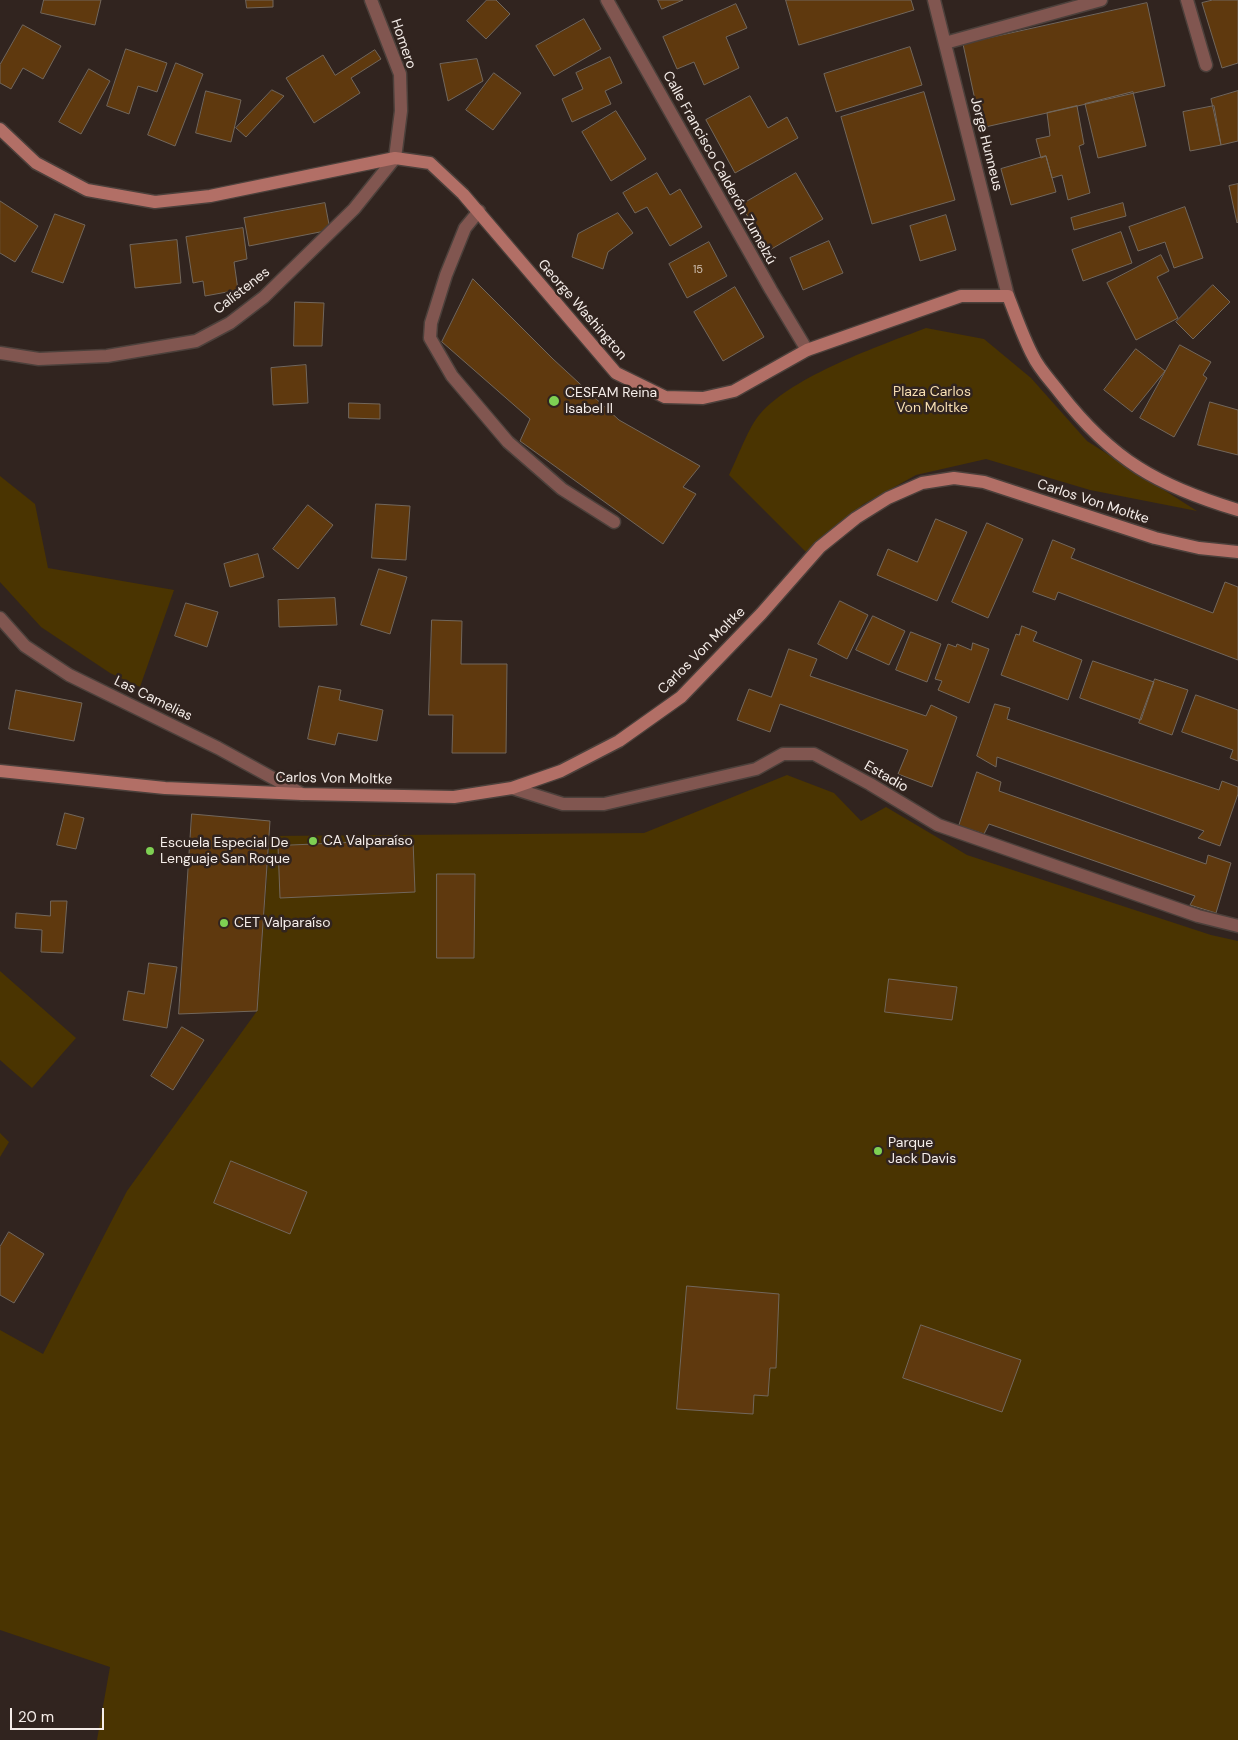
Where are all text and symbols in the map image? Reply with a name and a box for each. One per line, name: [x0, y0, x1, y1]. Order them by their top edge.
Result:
street label: Homero: [387, 17, 419, 71]
street label: Calle Francisco Calderón Zumelzú: [659, 68, 779, 268]
street label: Jorge Hunneus: [966, 95, 1006, 193]
street label: George Washington: [534, 256, 630, 364]
house number: 15: [693, 263, 703, 277]
street label: Calístenes: [210, 264, 274, 318]
park label: Plaza Carlos Von Moltke: [893, 384, 971, 417]
place label: CESFAM Reina Isabel II: [565, 385, 657, 418]
marker: CESFAM Reina Isabel II: [547, 394, 561, 408]
street label: Carlos Von Moltke: [1035, 476, 1151, 528]
street label: Carlos Von Moltke: [655, 604, 749, 698]
street label: Las Camelias: [111, 673, 195, 725]
street label: Estadio: [861, 758, 911, 796]
street label: Carlos Von Moltke: [276, 770, 392, 788]
place label: CA Valparaíso: [323, 833, 413, 849]
place label: Escuela Especial De Lenguaje San Roque: [160, 835, 290, 868]
marker: CA Valparaíso: [307, 835, 319, 847]
marker: Escuela Especial De Lenguaje San Roque: [144, 845, 156, 857]
place label: CET Valparaíso: [234, 915, 330, 931]
marker: CET Valparaíso: [218, 917, 230, 929]
place label: Parque Jack Davis: [888, 1135, 956, 1168]
marker: Parque Jack Davis: [872, 1145, 884, 1157]
scale bar: [12, 1698, 106, 1730]
text: 20 m: [18, 1707, 54, 1727]

